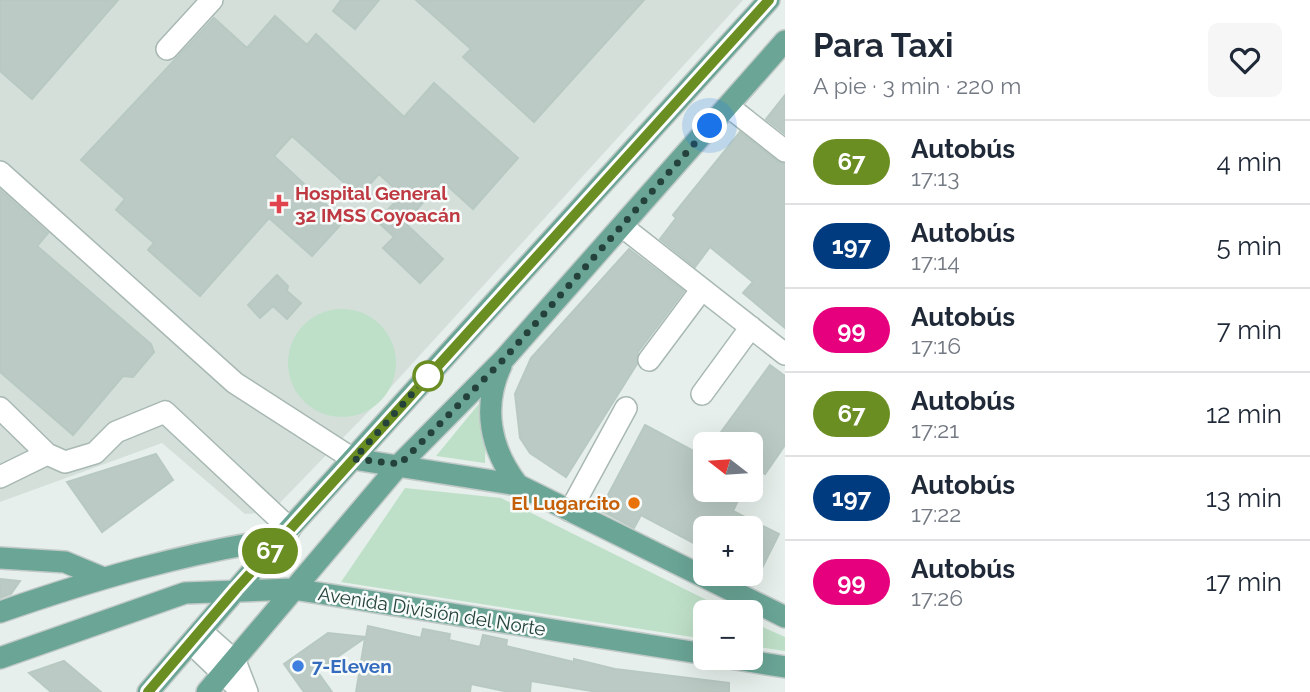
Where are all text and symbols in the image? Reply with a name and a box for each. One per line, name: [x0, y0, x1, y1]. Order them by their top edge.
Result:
button: heart: [1208, 23, 1282, 97]
text: Para Taxi: [813, 26, 953, 65]
text: A pie · 3 min · 220 m: [813, 72, 1021, 99]
your location: [692, 108, 727, 143]
text: Autobús: [911, 134, 1015, 164]
text: 67: [837, 147, 866, 176]
text: 4 min: [1216, 147, 1282, 177]
text: 17:13: [911, 164, 959, 191]
place label: Hospital General 32 IMSS Coyoacán: [295, 182, 460, 226]
marker: Hospital General 32 IMSS Coyoacán: [269, 194, 289, 214]
text: Autobús: [911, 218, 1015, 248]
text: 197: [832, 231, 871, 260]
text: 5 min: [1216, 231, 1282, 261]
text: 17:14: [911, 248, 960, 275]
text: Autobús: [911, 302, 1015, 332]
text: 99: [837, 315, 866, 344]
text: 7 min: [1217, 315, 1282, 345]
text: 17:16: [911, 332, 961, 359]
unlabelled marker: [413, 361, 443, 391]
text: Autobús: [911, 386, 1015, 416]
text: 67: [837, 399, 866, 428]
text: 12 min: [1206, 399, 1282, 429]
text: 17:21: [911, 416, 959, 443]
north arrow: [693, 432, 763, 502]
map controls: [693, 432, 763, 670]
text: Autobús: [911, 470, 1015, 500]
text: 197: [832, 483, 871, 512]
text: 13 min: [1206, 483, 1282, 513]
place label: El Lugarcito: [511, 492, 620, 514]
marker: El Lugarcito: [626, 495, 642, 511]
text: 17:22: [911, 500, 961, 527]
button: +: [693, 516, 763, 586]
line badge: 67: [238, 528, 302, 574]
text: 67: [256, 536, 284, 565]
text: Autobús: [911, 554, 1015, 584]
text: 99: [837, 567, 866, 596]
text: 17 min: [1206, 567, 1282, 597]
street label: Avenida División del Norte: [317, 582, 547, 640]
text: 17:26: [911, 584, 963, 611]
button: −: [693, 600, 763, 670]
place label: 7-Eleven: [312, 655, 392, 677]
marker: 7-Eleven: [290, 658, 306, 674]

